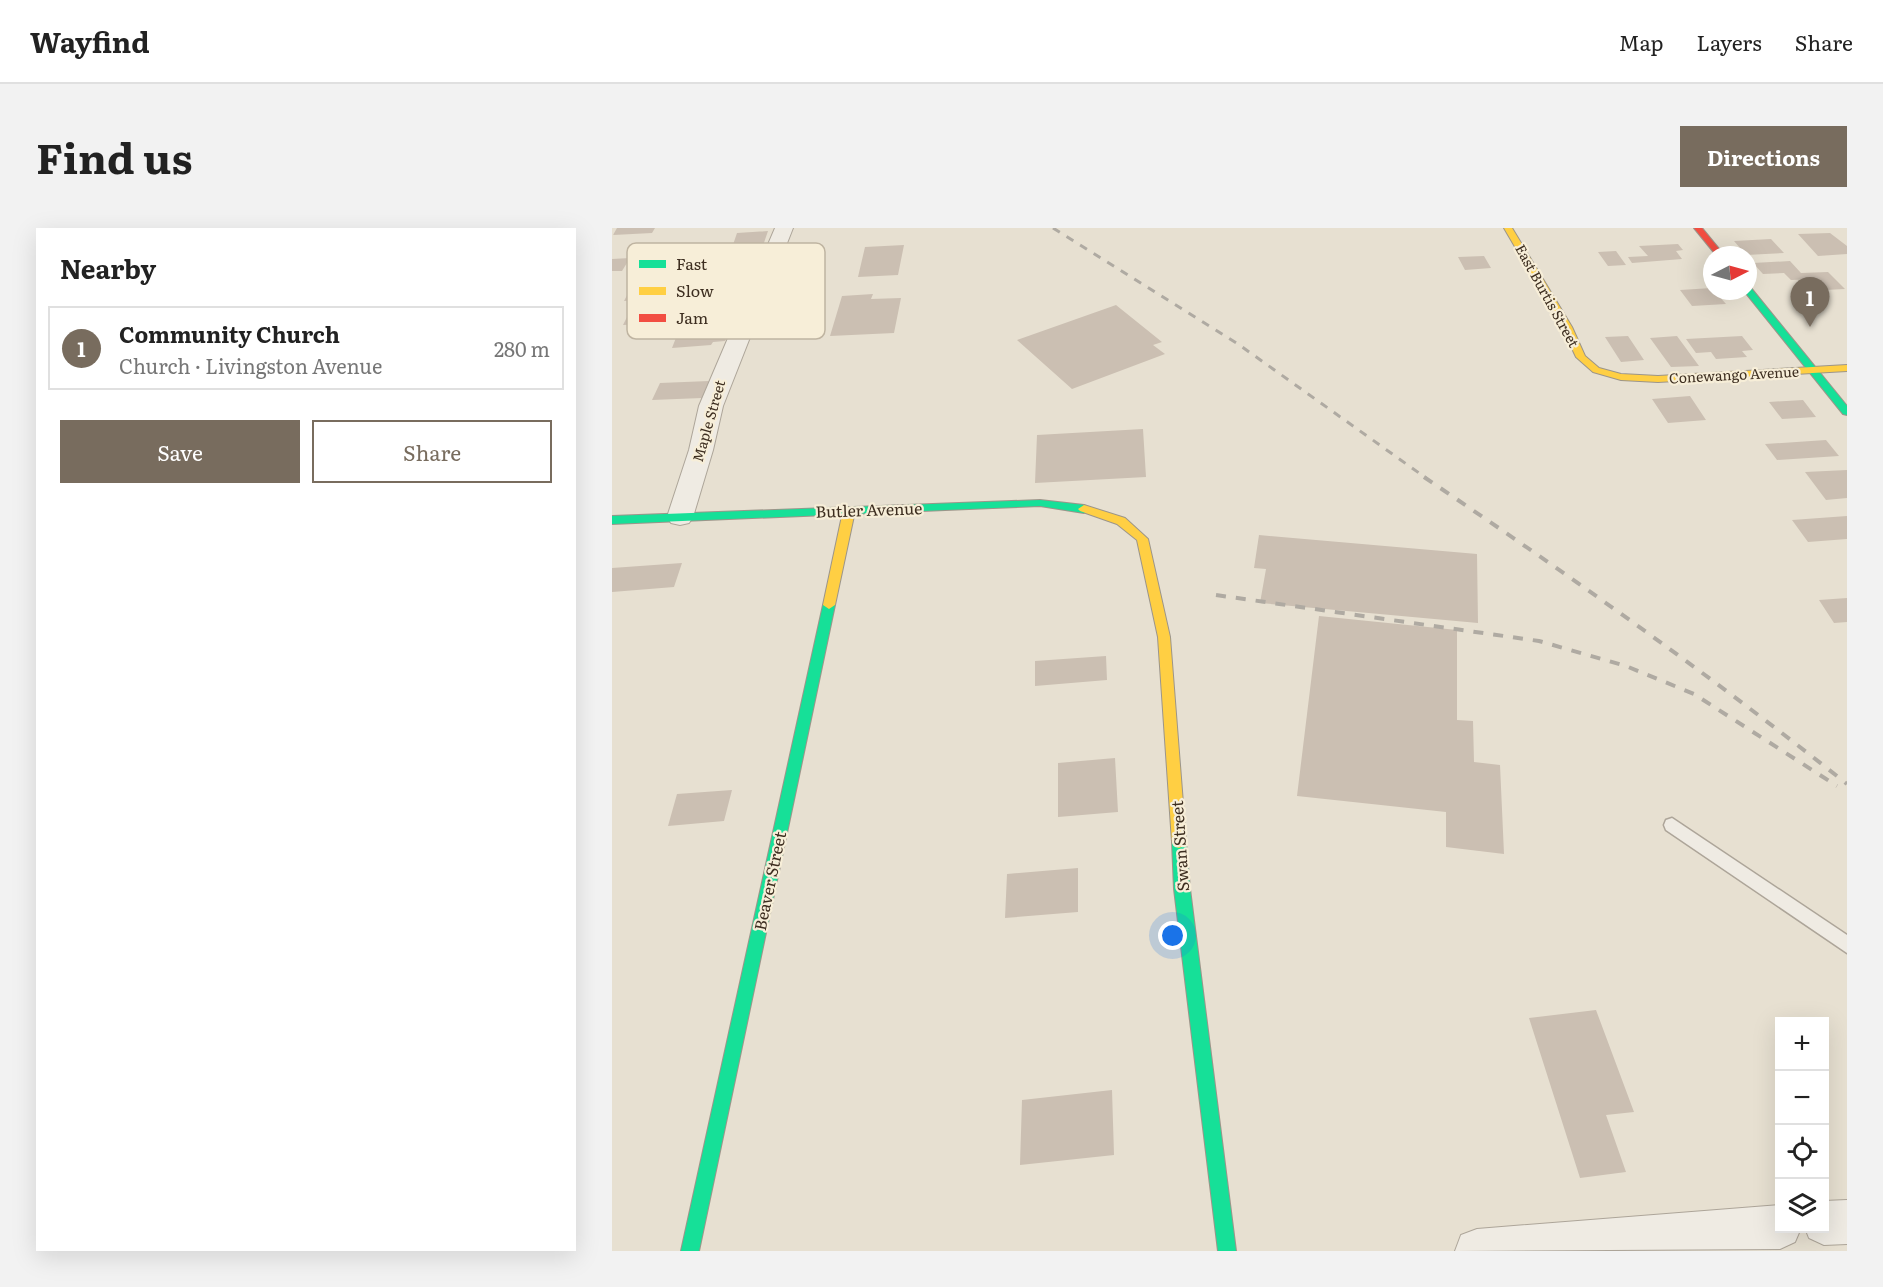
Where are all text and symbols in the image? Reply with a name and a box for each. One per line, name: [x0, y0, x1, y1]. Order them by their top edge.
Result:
text: Wayfind: [30, 20, 150, 62]
text: Map: [1619, 26, 1664, 57]
text: Layers: [1697, 26, 1762, 57]
text: Share: [1795, 26, 1853, 57]
text: Find us: [36, 125, 193, 187]
button: Directions: [1680, 126, 1847, 187]
street label: East Burtis Street: [1511, 240, 1585, 351]
legend: [627, 243, 825, 339]
north arrow: [1703, 246, 1757, 300]
text: Nearby: [60, 248, 156, 287]
text: Fast: [676, 251, 708, 275]
text: Slow: [676, 278, 714, 302]
pin: 1: [1790, 278, 1830, 327]
text: Jam: [676, 305, 709, 329]
text: Community Church: [119, 317, 340, 350]
text: 1: [77, 333, 86, 363]
text: 280 m: [494, 333, 550, 363]
text: Church · Livingston Avenue: [119, 350, 382, 380]
street label: Conewango Avenue: [1668, 361, 1800, 387]
street label: Maple Street: [687, 377, 729, 464]
button: Save: [60, 420, 300, 483]
button: Share: [312, 420, 552, 483]
street label: Butler Avenue: [815, 495, 923, 523]
street label: Swan Street: [1164, 799, 1194, 892]
street label: Beaver Street: [747, 829, 791, 932]
your location: [1158, 921, 1187, 950]
map controls: [1775, 1017, 1829, 1233]
button: +: [1775, 1017, 1829, 1071]
button: −: [1775, 1071, 1829, 1125]
button: locate: [1775, 1125, 1829, 1179]
button: layers: [1775, 1179, 1829, 1233]

